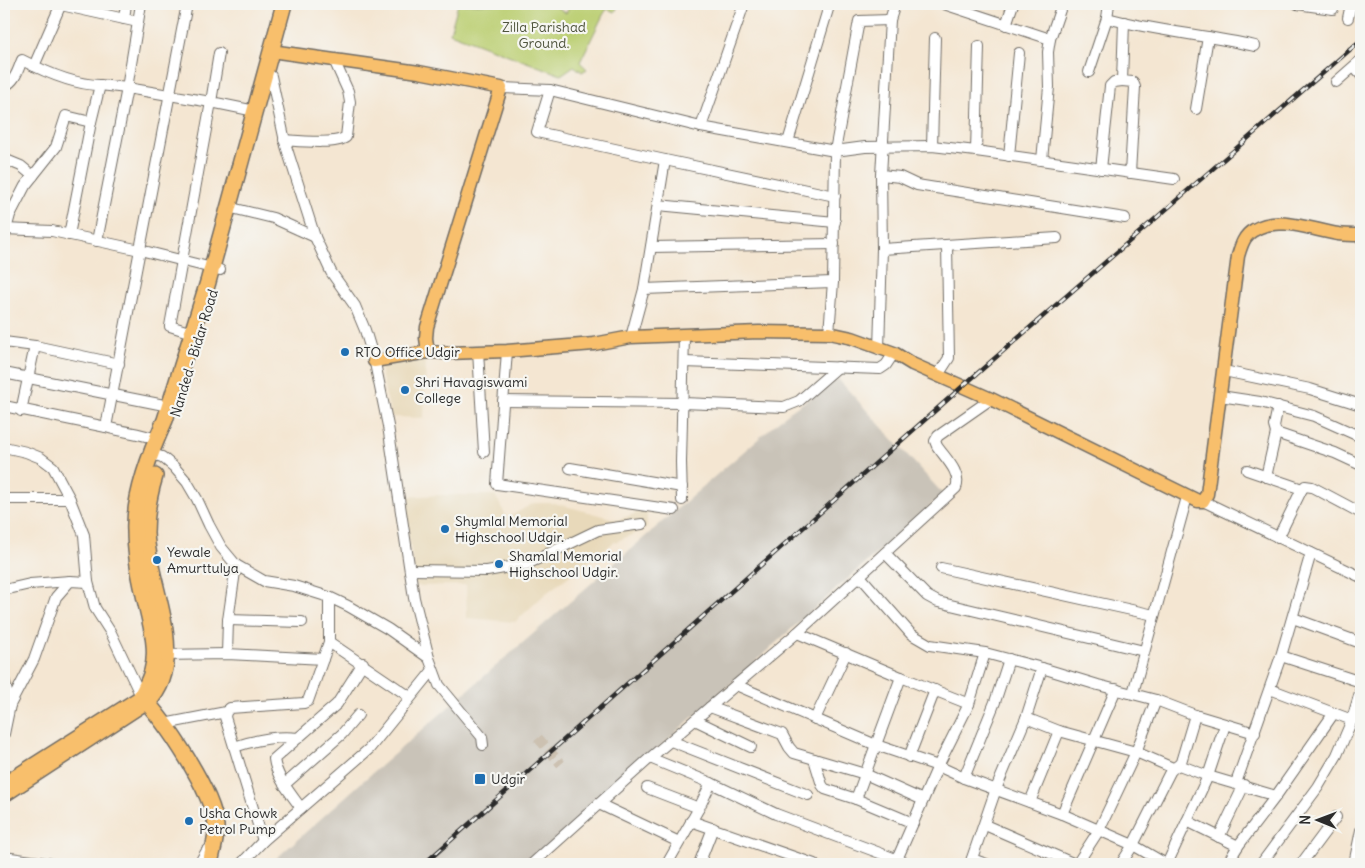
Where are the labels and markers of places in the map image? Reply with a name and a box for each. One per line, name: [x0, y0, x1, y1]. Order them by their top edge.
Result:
place label: RTO Office Udgir: [355, 343, 460, 361]
marker: RTO Office Udgir: [339, 346, 351, 358]
place label: Shri Havagiswami College: [415, 373, 527, 407]
marker: Shri Havagiswami College: [399, 384, 411, 396]
place label: Shymlal Memorial Highschool Udgir.: [455, 512, 568, 546]
marker: Shymlal Memorial Highschool Udgir.: [439, 523, 451, 535]
place label: Yewale Amurttulya: [167, 543, 239, 577]
place label: Shamlal Memorial Highschool Udgir.: [509, 547, 622, 581]
marker: Yewale Amurttulya: [151, 554, 163, 566]
marker: Shamlal Memorial Highschool Udgir.: [493, 558, 505, 570]
place label: Udgir: [491, 770, 526, 788]
marker: Udgir: [473, 772, 487, 786]
place label: Usha Chowk Petrol Pump: [199, 804, 277, 838]
marker: Usha Chowk Petrol Pump: [183, 815, 195, 827]

